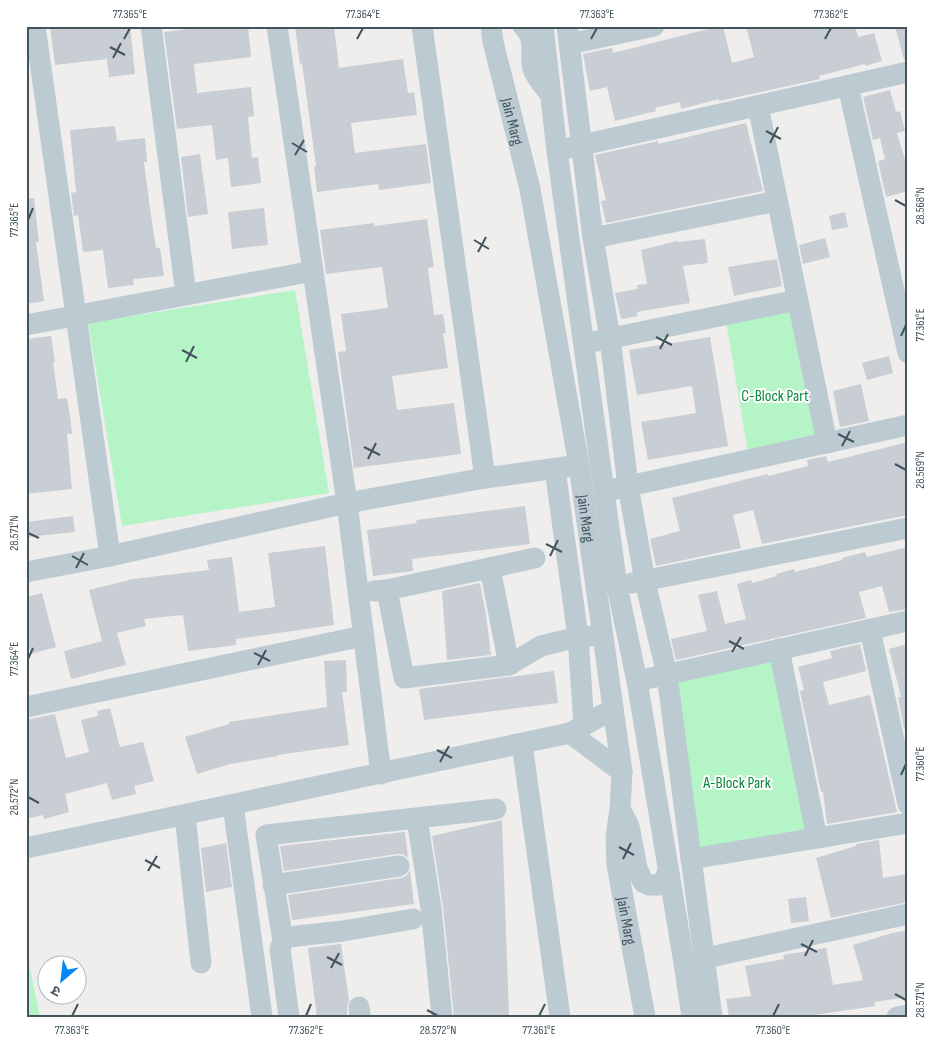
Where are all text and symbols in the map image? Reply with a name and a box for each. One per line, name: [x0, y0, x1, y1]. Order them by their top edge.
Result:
text: 77.365°E: [113, 7, 147, 22]
text: 77.364°E: [346, 7, 380, 22]
text: 77.363°E: [580, 7, 614, 22]
text: 77.362°E: [814, 7, 848, 22]
street label: Jain Marg: [496, 95, 527, 147]
text: 28.568°N: [913, 187, 928, 225]
text: 77.365°E: [7, 203, 22, 237]
text: 77.361°E: [913, 308, 928, 342]
park label: C-Block Part: [741, 387, 809, 406]
text: 28.569°N: [913, 451, 928, 489]
street label: Jain Marg: [572, 493, 598, 544]
text: 28.571°N: [7, 515, 22, 551]
text: 77.364°E: [7, 642, 22, 676]
text: 77.360°E: [913, 746, 928, 781]
park label: A-Block Park: [702, 774, 771, 793]
text: 28.572°N: [7, 779, 22, 815]
street label: Jain Marg: [612, 895, 639, 946]
north arrow: [38, 956, 88, 1006]
text: उ: [48, 981, 64, 1000]
text: 28.571°N: [913, 982, 928, 1018]
text: 77.363°E: [55, 1023, 89, 1038]
text: 77.362°E: [289, 1023, 323, 1038]
text: 28.572°N: [420, 1023, 456, 1038]
text: 77.361°E: [522, 1023, 556, 1038]
text: 77.360°E: [756, 1023, 791, 1038]

